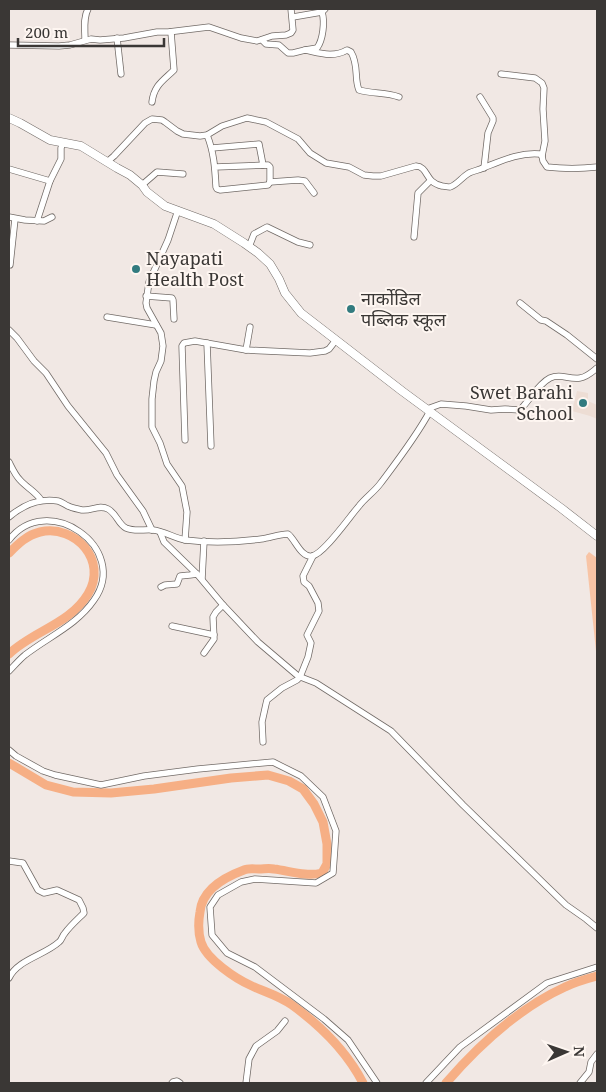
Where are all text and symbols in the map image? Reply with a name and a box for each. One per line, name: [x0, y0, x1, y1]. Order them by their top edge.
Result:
scale bar: [18, 15, 164, 47]
text: 200 m: [25, 22, 68, 42]
place label: Nayapati Health Post: [146, 246, 244, 291]
marker: Nayapati Health Post: [130, 263, 142, 275]
place label: नार्कोडिल पब्लिक स्कूल: [361, 286, 447, 332]
marker: नार्कोडिल पब्लिक स्कूल: [345, 303, 357, 315]
place label: Swet Barahi School: [470, 380, 573, 425]
marker: Swet Barahi School: [577, 397, 589, 409]
north arrow: [541, 1027, 591, 1077]
text: N: [570, 1046, 589, 1057]

